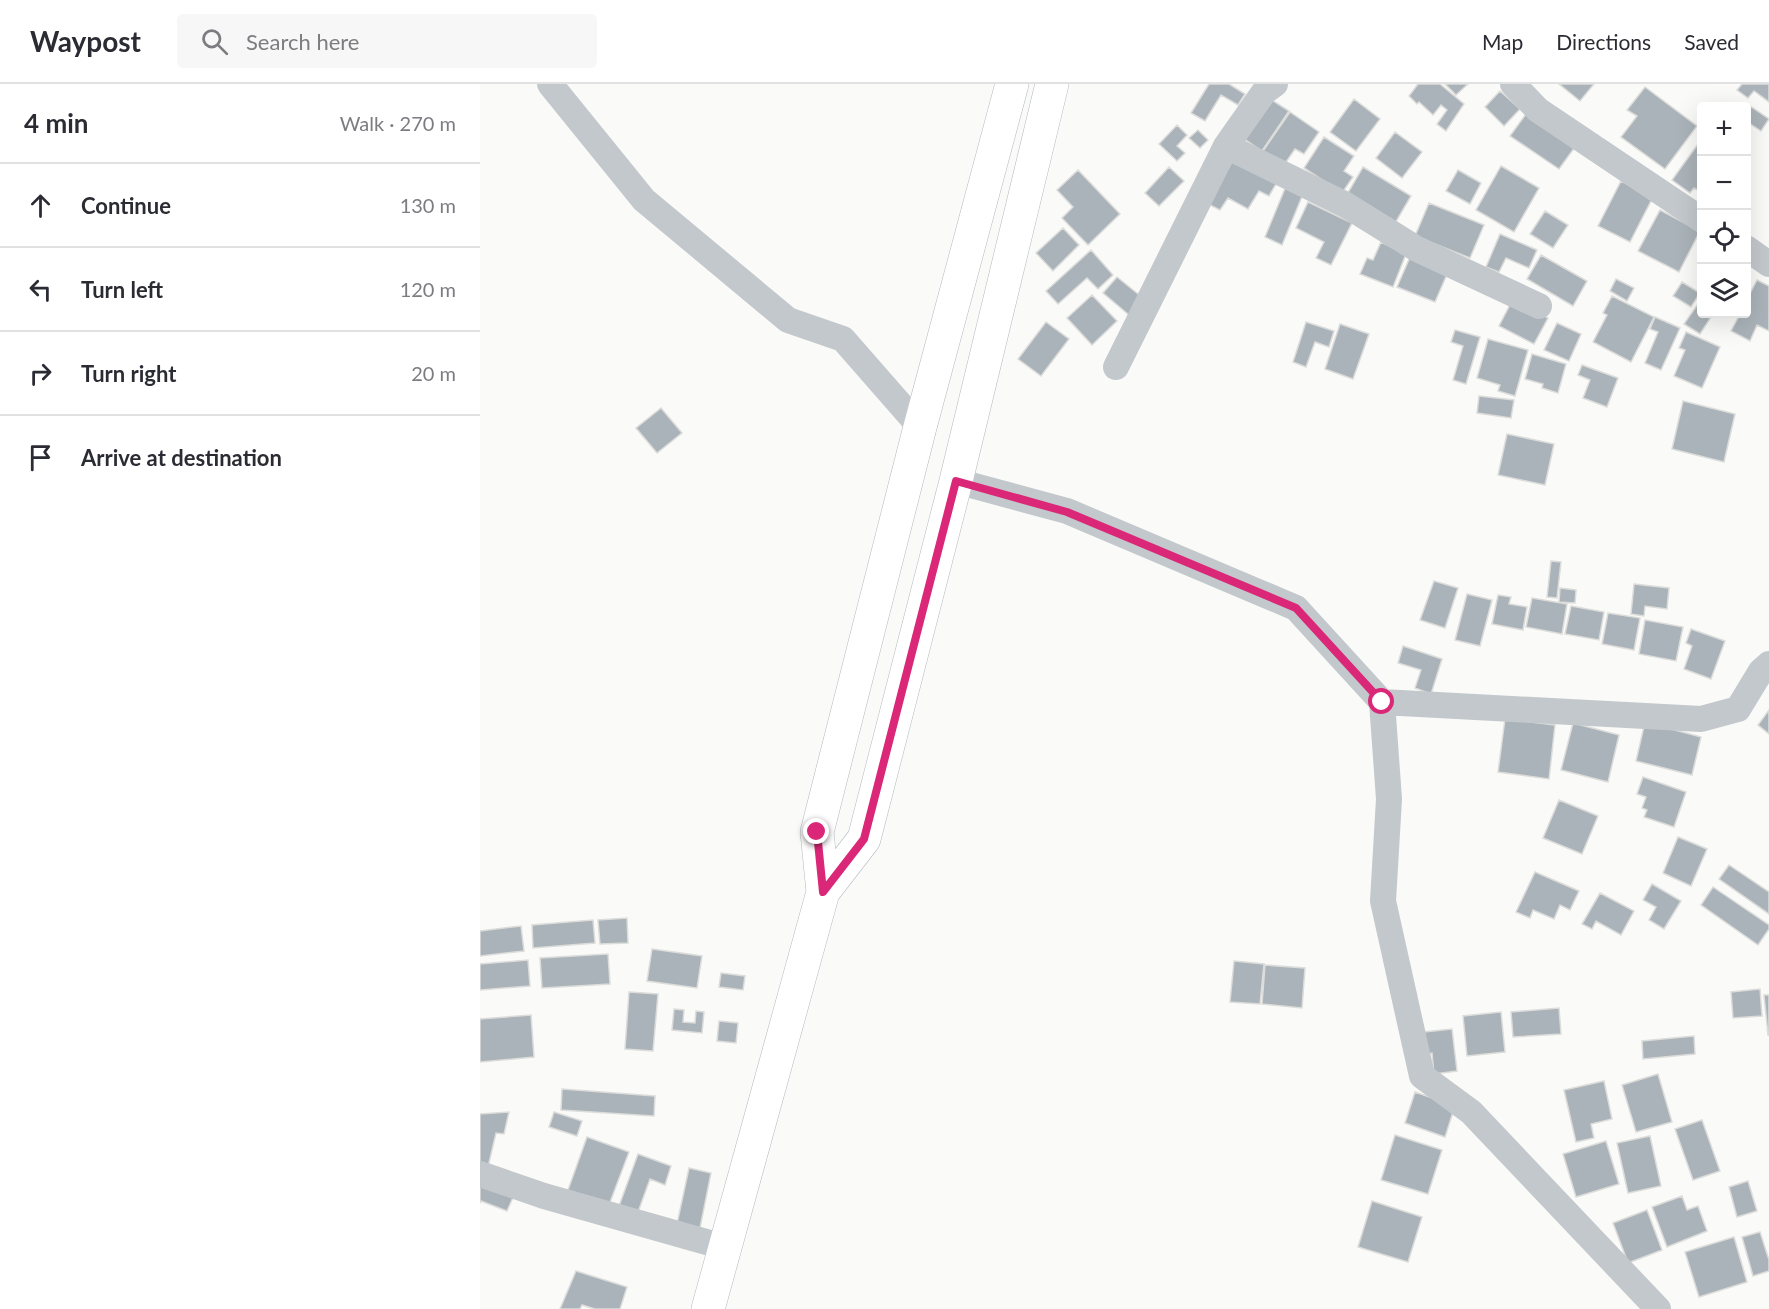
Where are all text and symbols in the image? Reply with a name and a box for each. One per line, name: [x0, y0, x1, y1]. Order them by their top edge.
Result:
search box: [177, 14, 597, 68]
text: Waypost: [30, 24, 141, 58]
icon: search: [198, 25, 231, 58]
text: Search here: [246, 28, 359, 55]
text: Map: [1482, 29, 1523, 54]
text: Directions: [1556, 29, 1651, 54]
text: Saved: [1684, 29, 1739, 54]
map controls: [1697, 102, 1751, 318]
button: +: [1697, 102, 1751, 156]
text: 4 min: [24, 107, 88, 139]
text: Walk · 270 m: [340, 111, 456, 135]
button: −: [1697, 156, 1751, 210]
icon: ahead: [24, 189, 57, 222]
text: Continue: [81, 192, 171, 219]
text: 130 m: [400, 193, 456, 217]
button: locate: [1697, 210, 1751, 264]
button: layers: [1697, 264, 1751, 318]
icon: left: [24, 273, 57, 306]
text: Turn left: [81, 276, 163, 303]
text: 120 m: [400, 277, 456, 301]
icon: right: [24, 357, 57, 390]
text: Turn right: [81, 360, 176, 387]
text: 20 m: [411, 361, 456, 385]
icon: arrive: [24, 441, 57, 474]
text: Arrive at destination: [81, 444, 282, 471]
route start: [1368, 688, 1394, 714]
route end: [803, 818, 829, 844]

